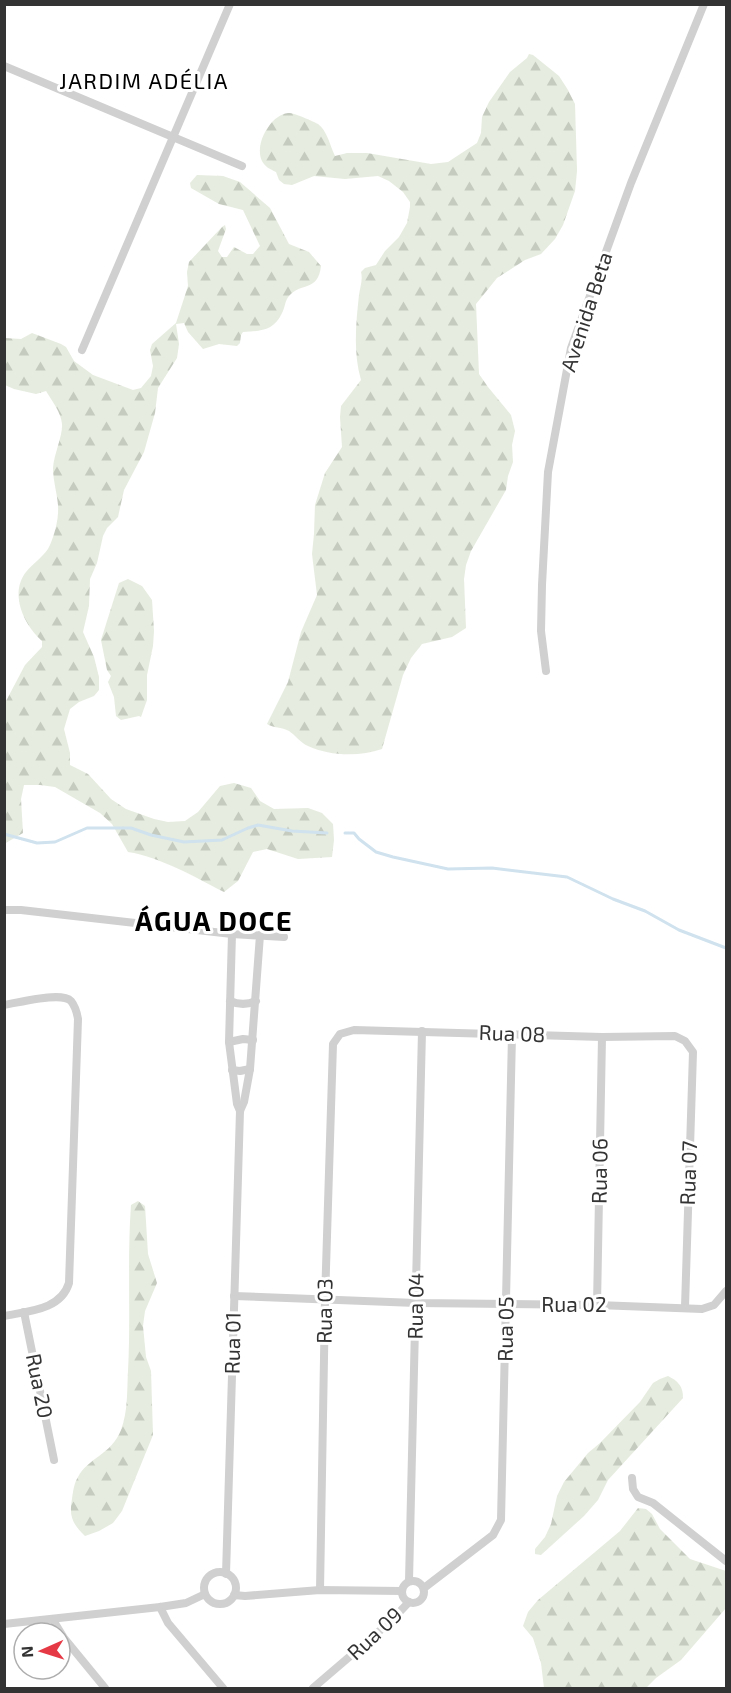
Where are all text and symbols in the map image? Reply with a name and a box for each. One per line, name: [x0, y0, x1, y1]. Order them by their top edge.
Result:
district label: JARDIM ADÉLIA: [59, 67, 229, 93]
street label: Avenida Beta: [554, 249, 617, 375]
district label: ÁGUA DOCE: [135, 904, 293, 936]
street label: Rua 08: [478, 1019, 546, 1046]
street label: Rua 06: [585, 1138, 612, 1204]
street label: Rua 07: [674, 1140, 701, 1206]
street label: Rua 04: [401, 1272, 428, 1340]
street label: Rua 03: [310, 1278, 337, 1344]
street label: Rua 02: [541, 1291, 607, 1316]
street label: Rua 05: [491, 1296, 518, 1362]
street label: Rua 01: [218, 1312, 245, 1374]
street label: Rua 20: [22, 1351, 59, 1420]
street label: Rua 09: [341, 1601, 407, 1664]
north arrow: [12, 1621, 72, 1681]
text: N: [17, 1646, 36, 1658]

